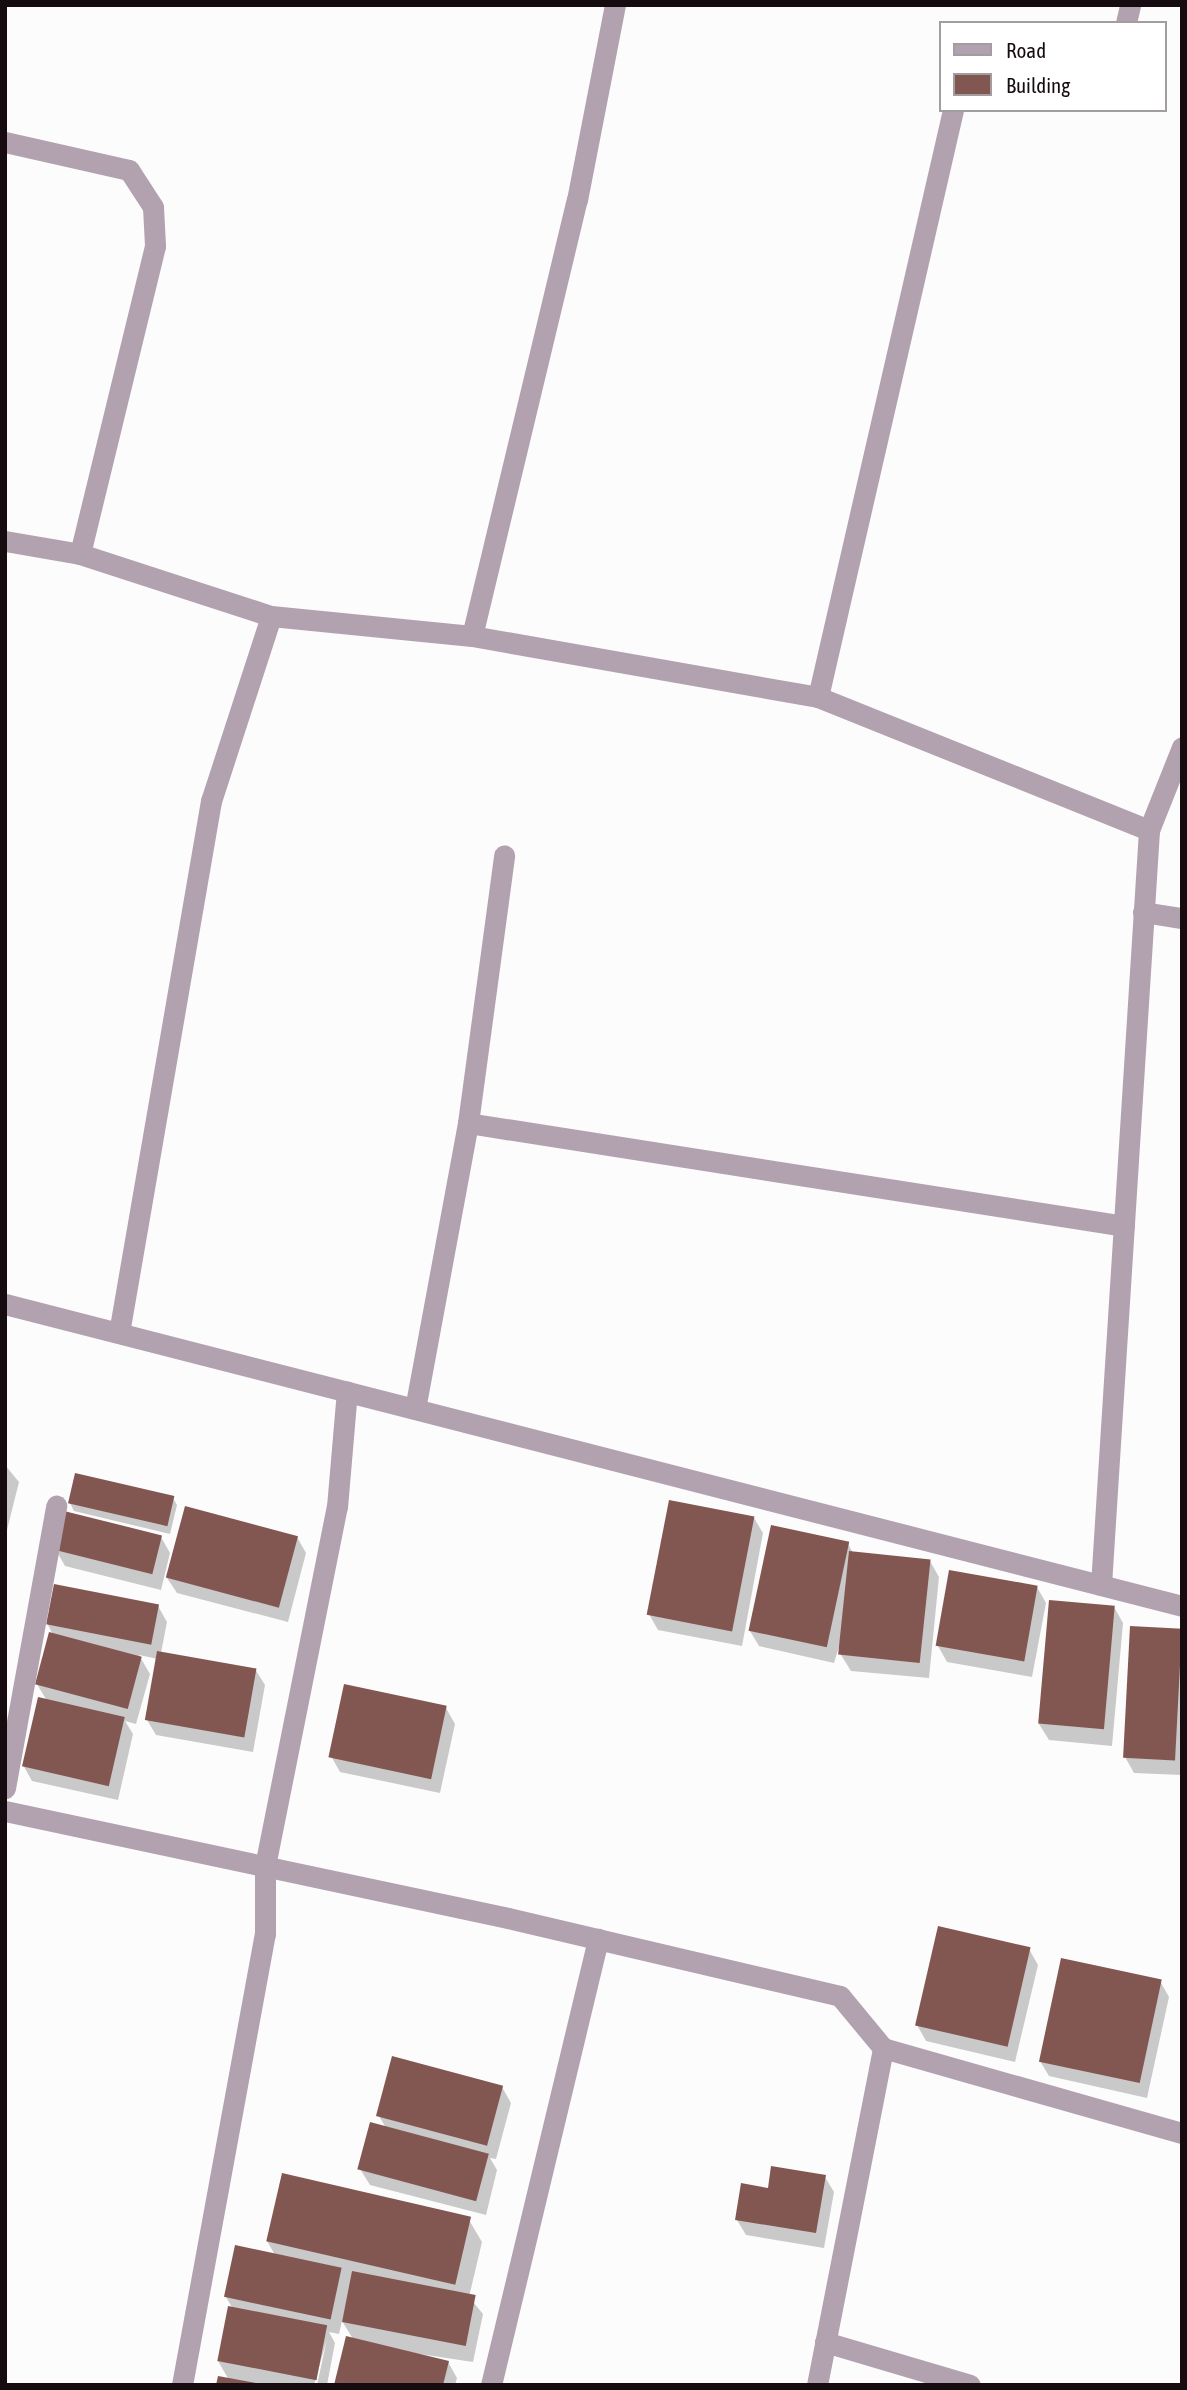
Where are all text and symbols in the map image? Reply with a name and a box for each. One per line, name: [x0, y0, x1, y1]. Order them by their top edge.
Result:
legend: [939, 21, 1166, 112]
text: Road: [1006, 38, 1046, 62]
text: Building: [1006, 73, 1070, 97]

